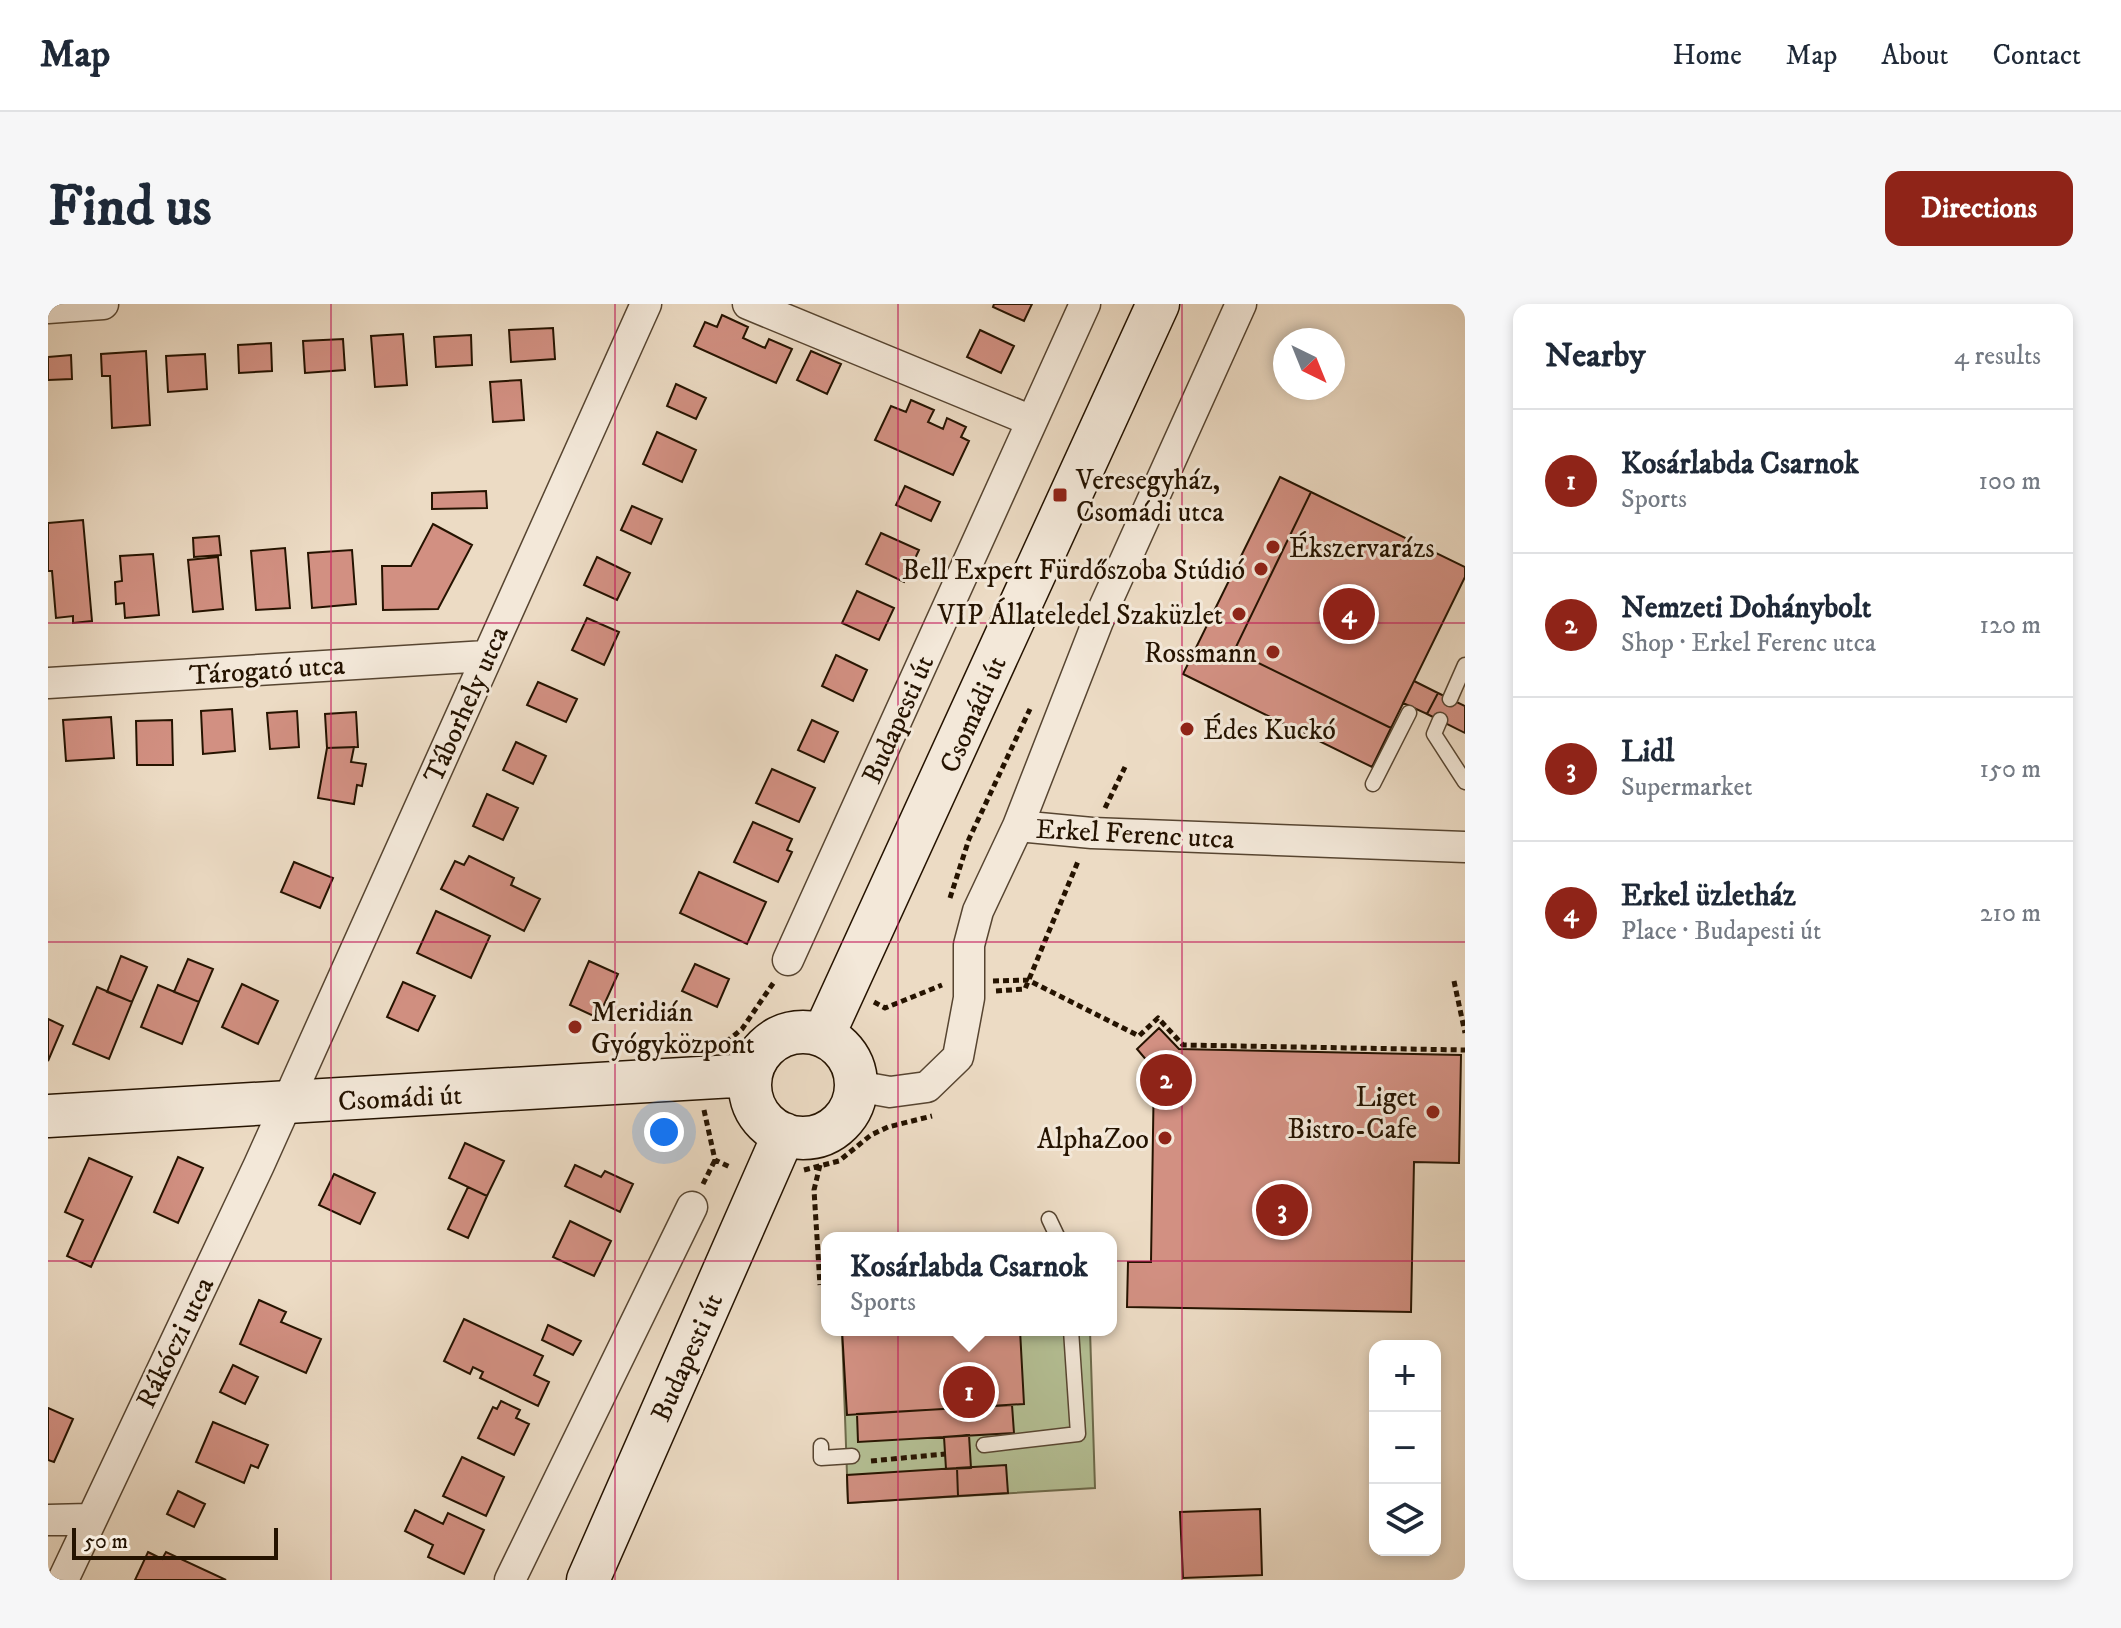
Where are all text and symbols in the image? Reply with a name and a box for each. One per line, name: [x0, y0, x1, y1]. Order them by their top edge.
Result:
text: Map: [40, 31, 110, 79]
text: Home: [1673, 38, 1742, 73]
text: Map: [1786, 38, 1837, 73]
text: About: [1881, 38, 1948, 73]
text: Contact: [1992, 38, 2081, 73]
button: Directions: [1885, 171, 2073, 246]
text: Find us: [48, 173, 212, 243]
north arrow: [1273, 328, 1345, 400]
text: Nearby: [1545, 335, 1646, 377]
text: 4 results: [1954, 340, 2041, 373]
text: Kosárlabda Csarnok: [1621, 446, 1859, 483]
place label: Veresegyház, Csomádi utca: [1075, 463, 1224, 530]
text: 1: [1566, 465, 1576, 498]
text: 100 m: [1978, 465, 2041, 498]
text: Sports: [1621, 483, 1687, 516]
marker: Veresegyház, Csomádi utca: [1051, 486, 1069, 504]
place label: Ékszervarázs: [1289, 531, 1435, 566]
marker: Ékszervarázs: [1264, 538, 1282, 556]
place label: Bell Expert Fürdőszoba Stúdió: [902, 553, 1245, 588]
marker: Bell Expert Fürdőszoba Stúdió: [1252, 560, 1270, 578]
pin: 4: [1323, 584, 1375, 644]
text: Nemzeti Dohánybolt: [1621, 590, 1871, 627]
place label: VIP Állateledel Szaküzlet: [937, 597, 1223, 633]
marker: VIP Állateledel Szaküzlet: [1230, 605, 1248, 623]
text: 2: [1565, 609, 1577, 642]
text: 120 m: [1980, 609, 2041, 642]
street label: Táborhely utca: [416, 621, 517, 788]
text: Shop · Erkel Ferenc utca: [1621, 627, 1876, 660]
place label: Rossmann: [1144, 636, 1257, 671]
marker: Rossmann: [1264, 643, 1282, 661]
street label: Tárogató utca: [188, 648, 346, 693]
street label: Budapesti út: [855, 650, 942, 789]
street label: Csomádi út: [932, 651, 1015, 778]
place label: Édes Kuckó: [1203, 713, 1336, 748]
marker: Édes Kuckó: [1178, 720, 1196, 738]
text: Lidl: [1621, 734, 1674, 771]
text: 3: [1566, 753, 1576, 786]
text: 150 m: [1980, 753, 2041, 786]
text: Supermarket: [1621, 771, 1753, 804]
street label: Erkel Ferenc utca: [1035, 812, 1235, 857]
text: Erkel üzletház: [1621, 878, 1796, 915]
text: 4: [1564, 897, 1578, 930]
text: 210 m: [1980, 897, 2041, 930]
text: Place · Budapesti út: [1621, 915, 1821, 948]
place label: Meridián Gyógyközpont: [591, 995, 755, 1062]
marker: Meridián Gyógyközpont: [566, 1018, 584, 1036]
pin: 2: [1140, 1050, 1192, 1110]
street label: Csomádi út: [337, 1078, 463, 1119]
place label: Liget Bistro-Cafe: [1288, 1080, 1417, 1147]
marker: Liget Bistro-Cafe: [1424, 1103, 1442, 1121]
your location: [644, 1112, 684, 1152]
place label: AlphaZoo: [1037, 1122, 1149, 1157]
marker: AlphaZoo: [1156, 1129, 1174, 1147]
pin: 3: [1256, 1180, 1308, 1240]
popup: [821, 1232, 1117, 1336]
text: Kosárlabda Csarnok: [850, 1249, 1088, 1286]
street label: Rákóczi utca: [129, 1271, 222, 1414]
text: Sports: [850, 1286, 916, 1319]
street label: Budapesti út: [644, 1288, 731, 1427]
map controls: [1369, 1340, 1441, 1556]
button: +: [1369, 1340, 1441, 1412]
pin: 1: [943, 1362, 995, 1422]
button: −: [1369, 1412, 1441, 1484]
button: layers: [1369, 1484, 1441, 1556]
scale bar: [72, 1524, 278, 1560]
text: 50 m: [84, 1528, 128, 1555]

